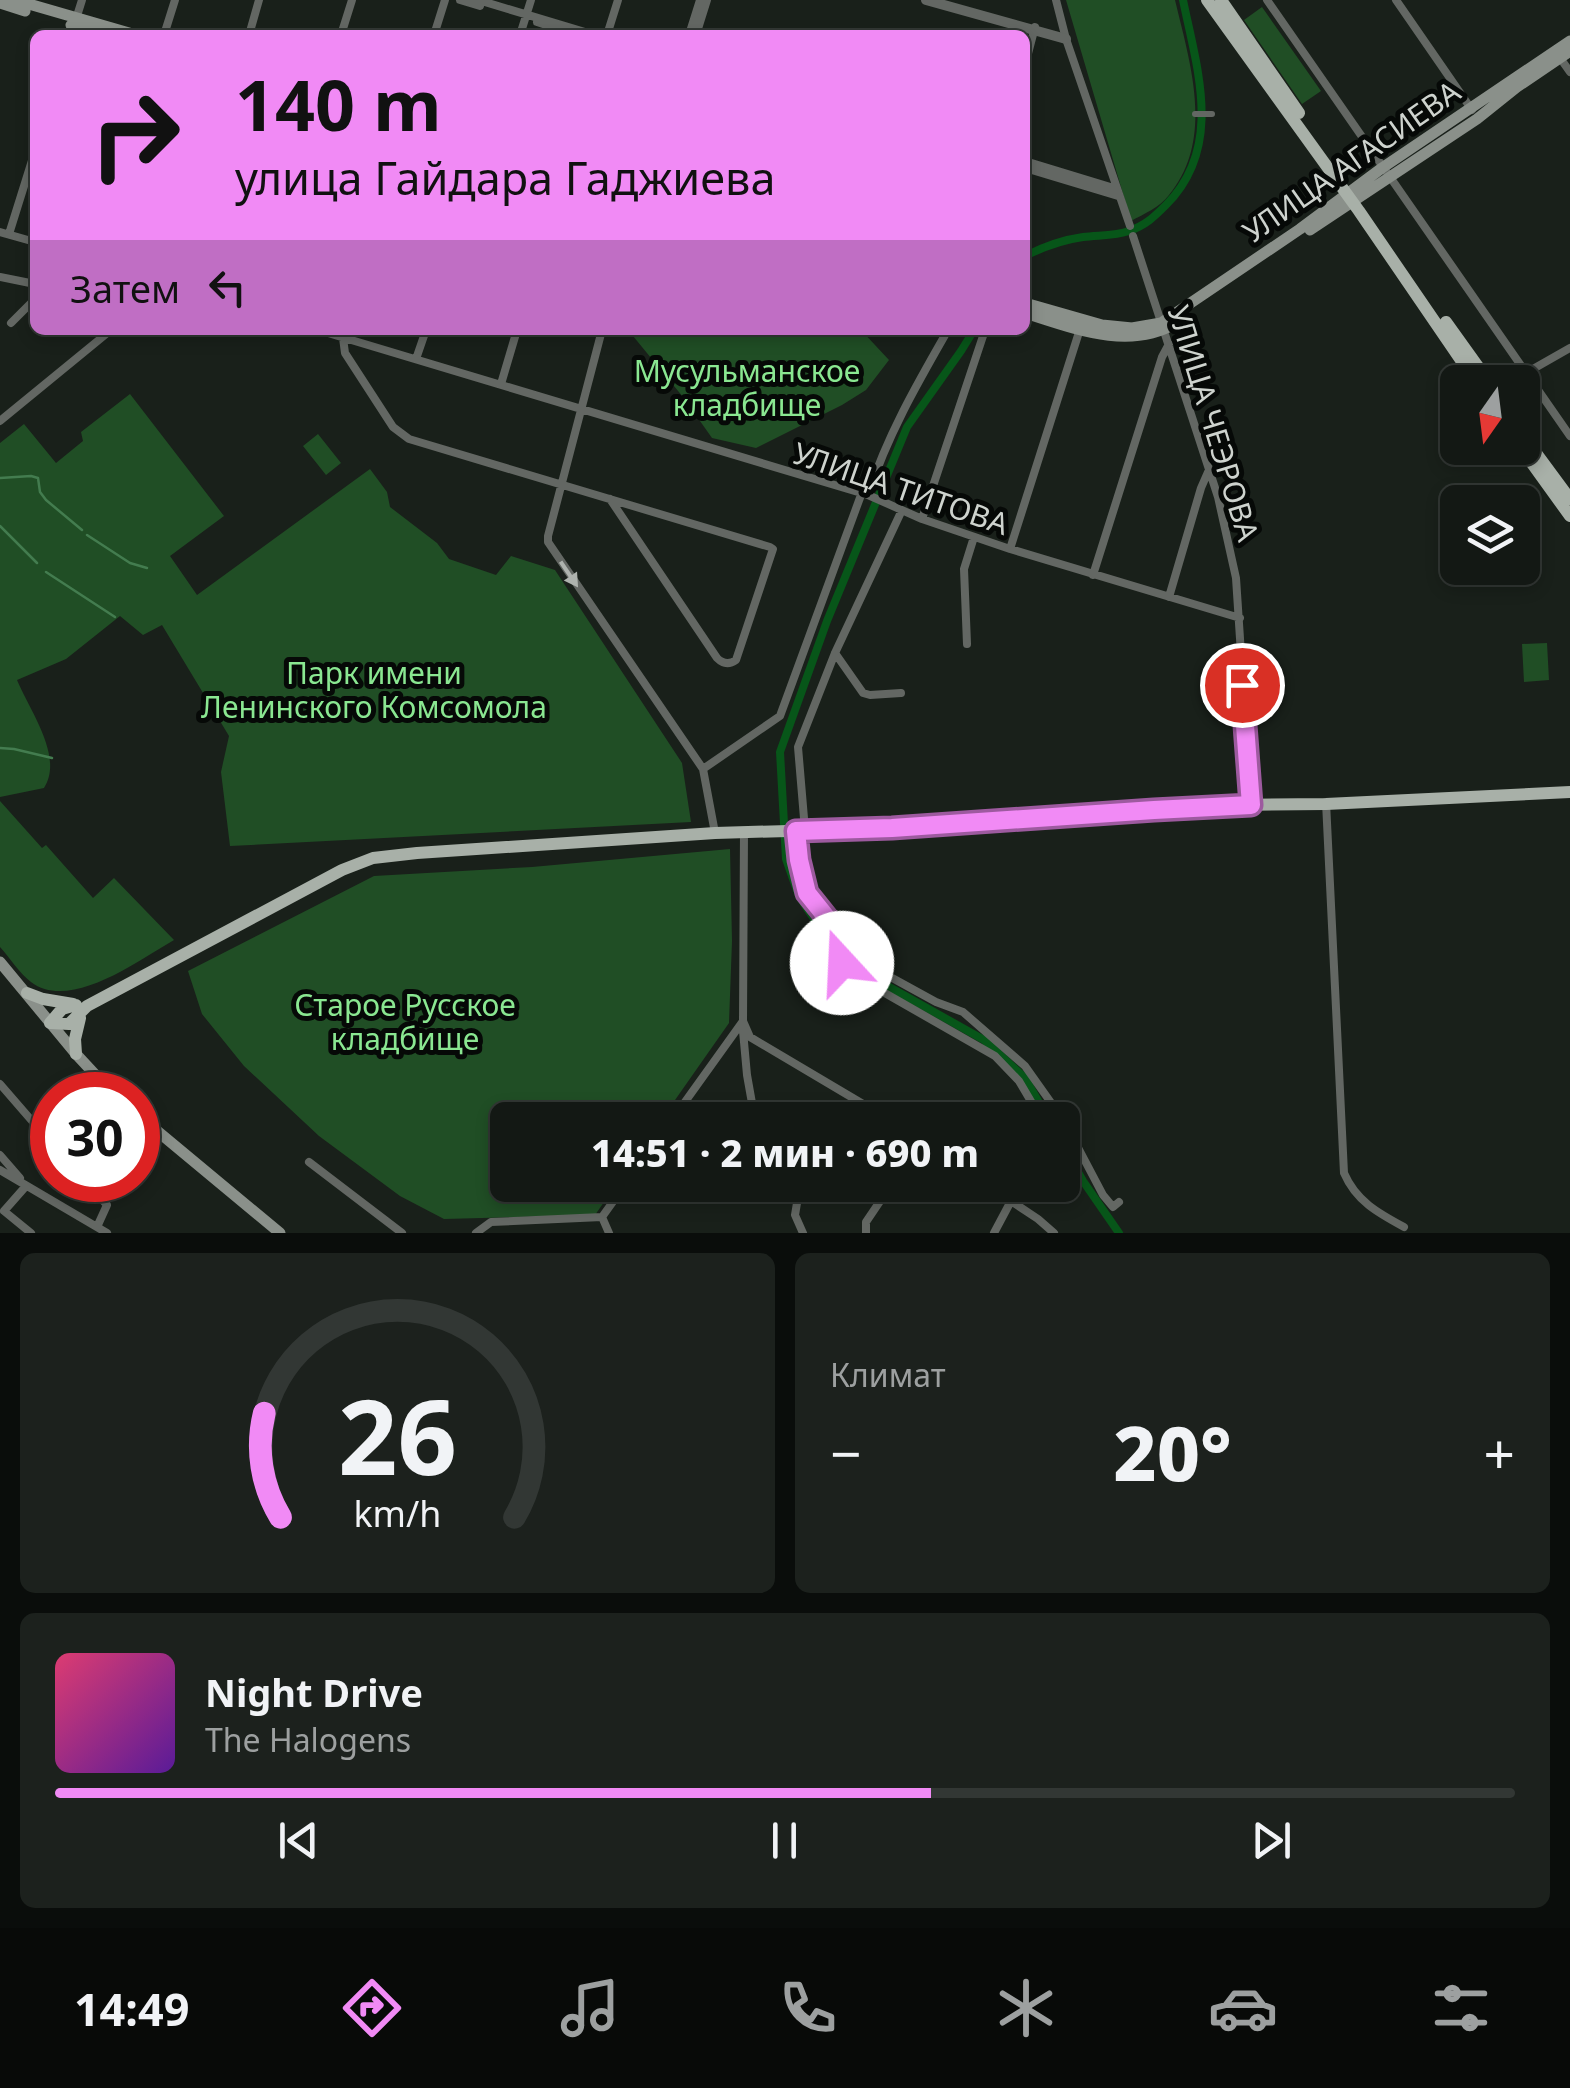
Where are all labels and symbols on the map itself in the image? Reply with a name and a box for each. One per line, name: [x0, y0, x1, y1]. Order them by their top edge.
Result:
street label: УЛИЦА АГАСИЕВА: [1234, 70, 1469, 251]
street label: УЛИЦА ЧЕЭРОВА: [1159, 300, 1270, 547]
park label: Мусульманское кладбище: [634, 350, 860, 425]
north arrow: [1440, 365, 1540, 465]
street label: УЛИЦА ТИТОВА: [788, 432, 1015, 544]
one-way arrow: [559, 560, 578, 587]
pin: [1200, 643, 1285, 728]
park label: Парк имени Ленинского Комсомола: [201, 652, 547, 727]
position arrow: [790, 911, 894, 1015]
park label: Старое Русское кладбище: [294, 984, 516, 1059]
speed limit sign: 30: [30, 1072, 160, 1202]

